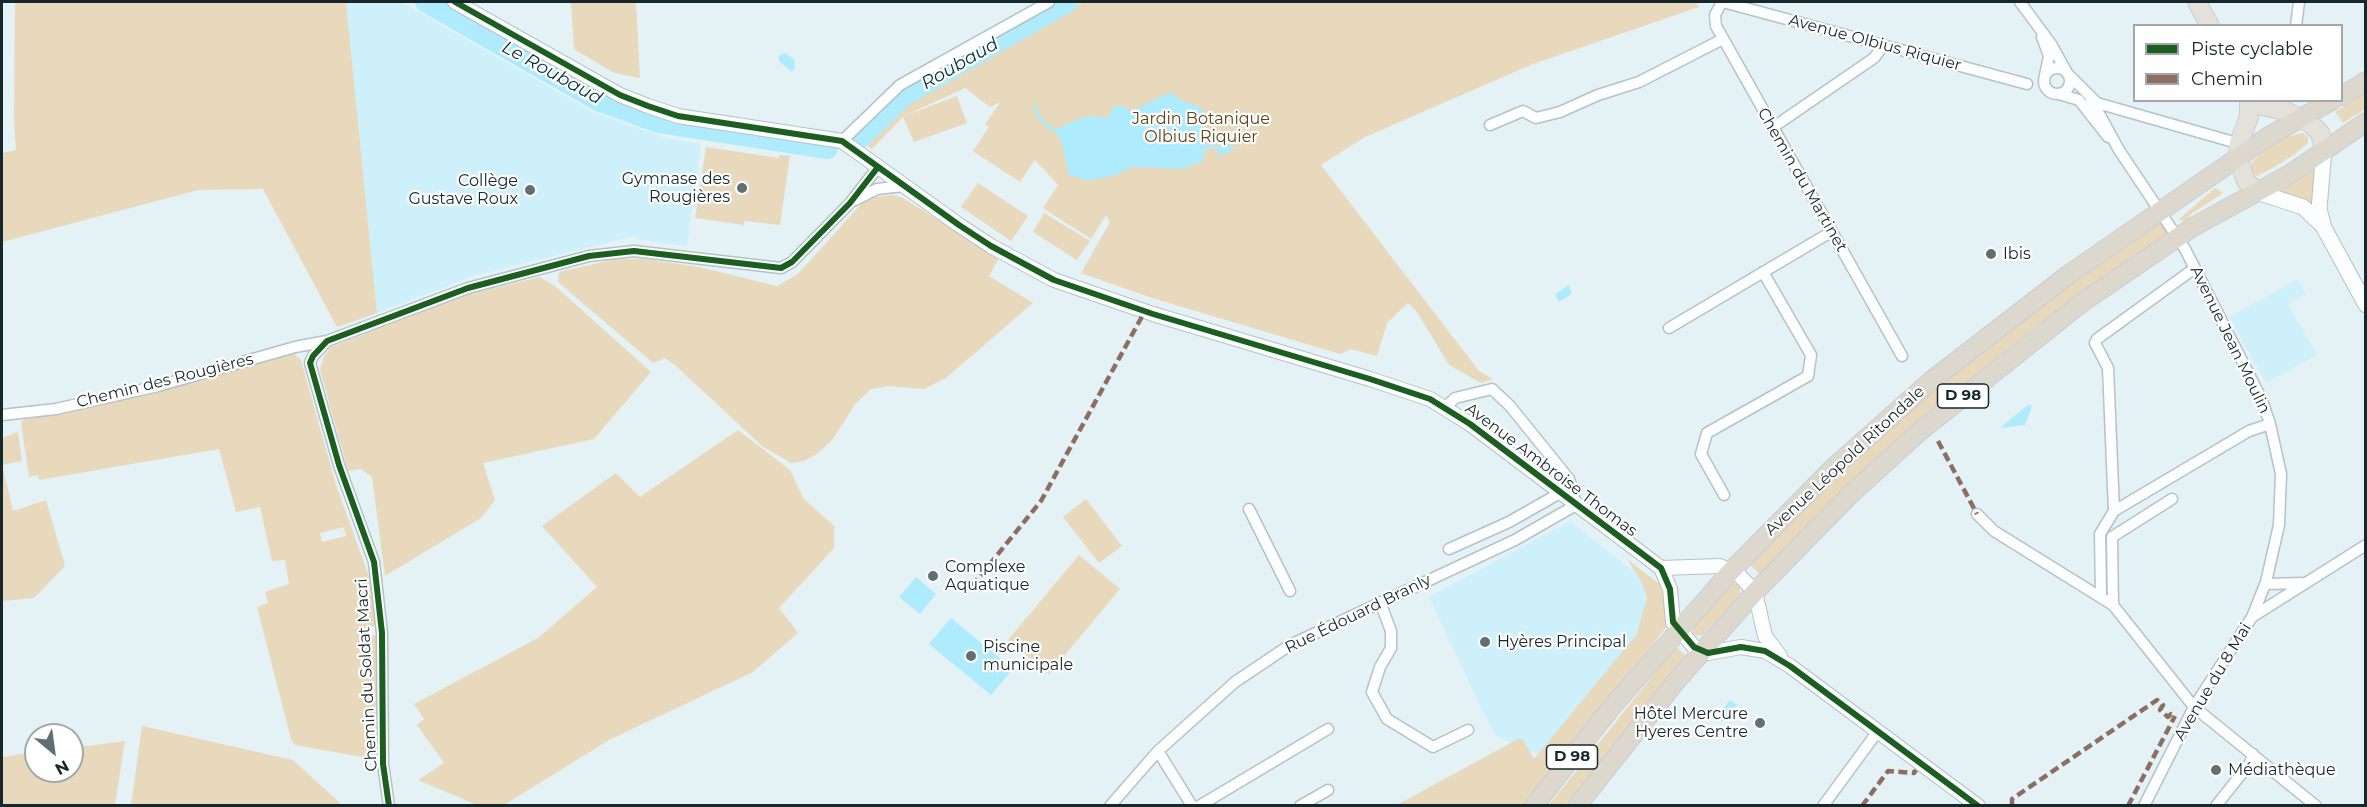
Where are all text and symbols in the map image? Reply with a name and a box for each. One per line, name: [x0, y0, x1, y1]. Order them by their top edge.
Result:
street label: Avenue Olbius Riquier: [1787, 11, 1963, 75]
legend: [2133, 24, 2343, 102]
water label: Roubaud: [918, 33, 1002, 95]
water label: Le Roubaud: [498, 37, 606, 109]
text: Piste cyclable: [2191, 38, 2313, 60]
text: Chemin: [2191, 68, 2263, 90]
street label: Chemin du Martinet: [1753, 105, 1851, 255]
park label: Jardin Botanique Olbius Riquier: [1132, 109, 1270, 147]
place label: Gymnase des Rougières: [622, 169, 730, 207]
place label: Collège Gustave Roux: [408, 171, 518, 209]
marker: Gymnase des Rougières: [735, 181, 749, 195]
marker: Collège Gustave Roux: [523, 183, 537, 197]
place label: Ibis: [2003, 244, 2031, 264]
marker: Ibis: [1984, 247, 1998, 261]
street label: Avenue Jean Moulin: [2186, 263, 2274, 417]
street label: Chemin des Rougières: [75, 350, 255, 412]
street label: Avenue Léopold Ritondale: [1761, 382, 1929, 540]
road number: D 98: [1938, 384, 1988, 408]
street label: Avenue Ambroise Thomas: [1461, 399, 1641, 541]
place label: Complexe Aquatique: [945, 557, 1029, 595]
marker: Complexe Aquatique: [926, 569, 940, 583]
street label: Rue Édouard Branly: [1282, 570, 1434, 658]
street label: Chemin du Soldat Macri: [352, 578, 382, 772]
street label: Avenue du 8 Mai: [2170, 620, 2256, 744]
place label: Hyères Principal: [1497, 632, 1626, 652]
marker: Hyères Principal: [1478, 635, 1492, 649]
place label: Piscine municipale: [983, 637, 1073, 675]
marker: Piscine municipale: [964, 649, 978, 663]
place label: Hôtel Mercure Hyeres Centre: [1634, 704, 1748, 742]
marker: Hôtel Mercure Hyeres Centre: [1753, 716, 1767, 730]
north arrow: [24, 723, 84, 783]
road number: D 98: [1546, 745, 1598, 769]
text: N: [52, 756, 72, 779]
place label: Médiathèque: [2228, 760, 2336, 780]
marker: Médiathèque: [2209, 763, 2223, 777]

